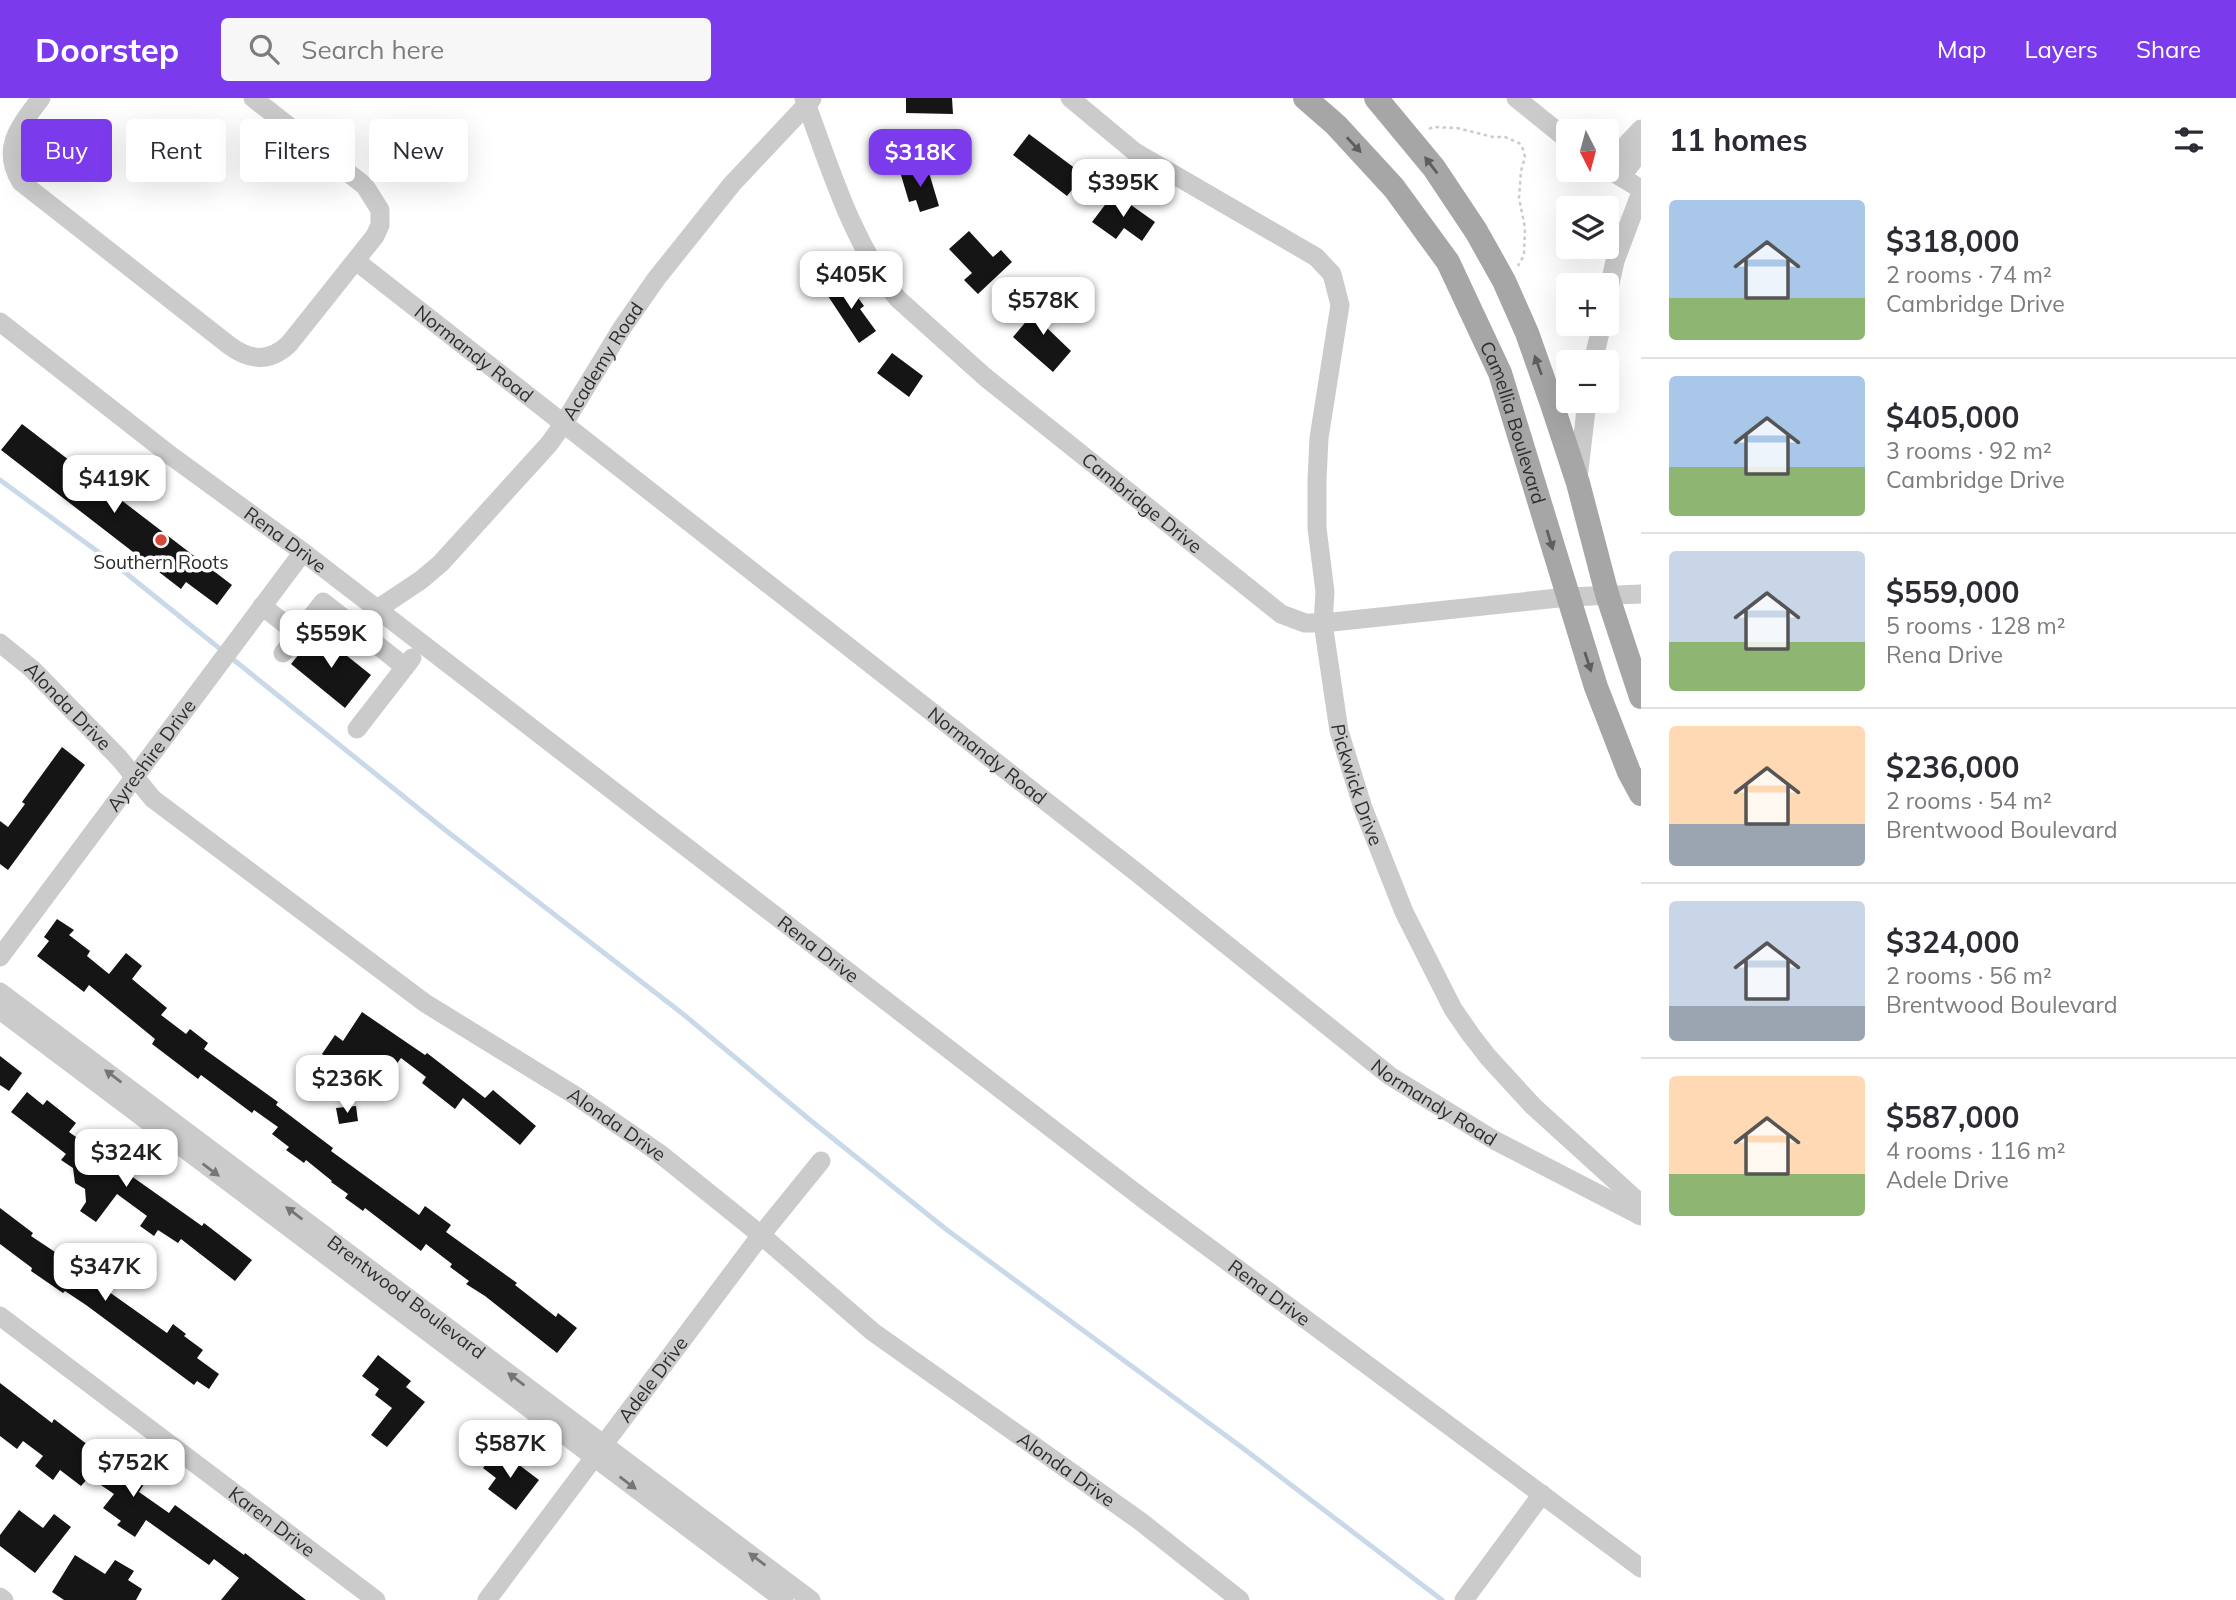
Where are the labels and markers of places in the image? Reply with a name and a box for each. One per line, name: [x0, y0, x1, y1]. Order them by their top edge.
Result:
pin: $318K: [871, 130, 969, 189]
pin: $395K: [1074, 159, 1172, 219]
pin: $405K: [802, 252, 900, 311]
pin: $578K: [994, 278, 1092, 337]
pin: $419K: [65, 456, 163, 515]
marker: Southern Roots: [153, 532, 169, 548]
place label: Southern Roots: [93, 550, 229, 574]
pin: $559K: [282, 610, 380, 670]
pin: $236K: [298, 1056, 396, 1115]
pin: $324K: [77, 1130, 175, 1189]
pin: $347K: [56, 1244, 154, 1303]
pin: $587K: [461, 1420, 559, 1480]
pin: $752K: [84, 1440, 182, 1499]

